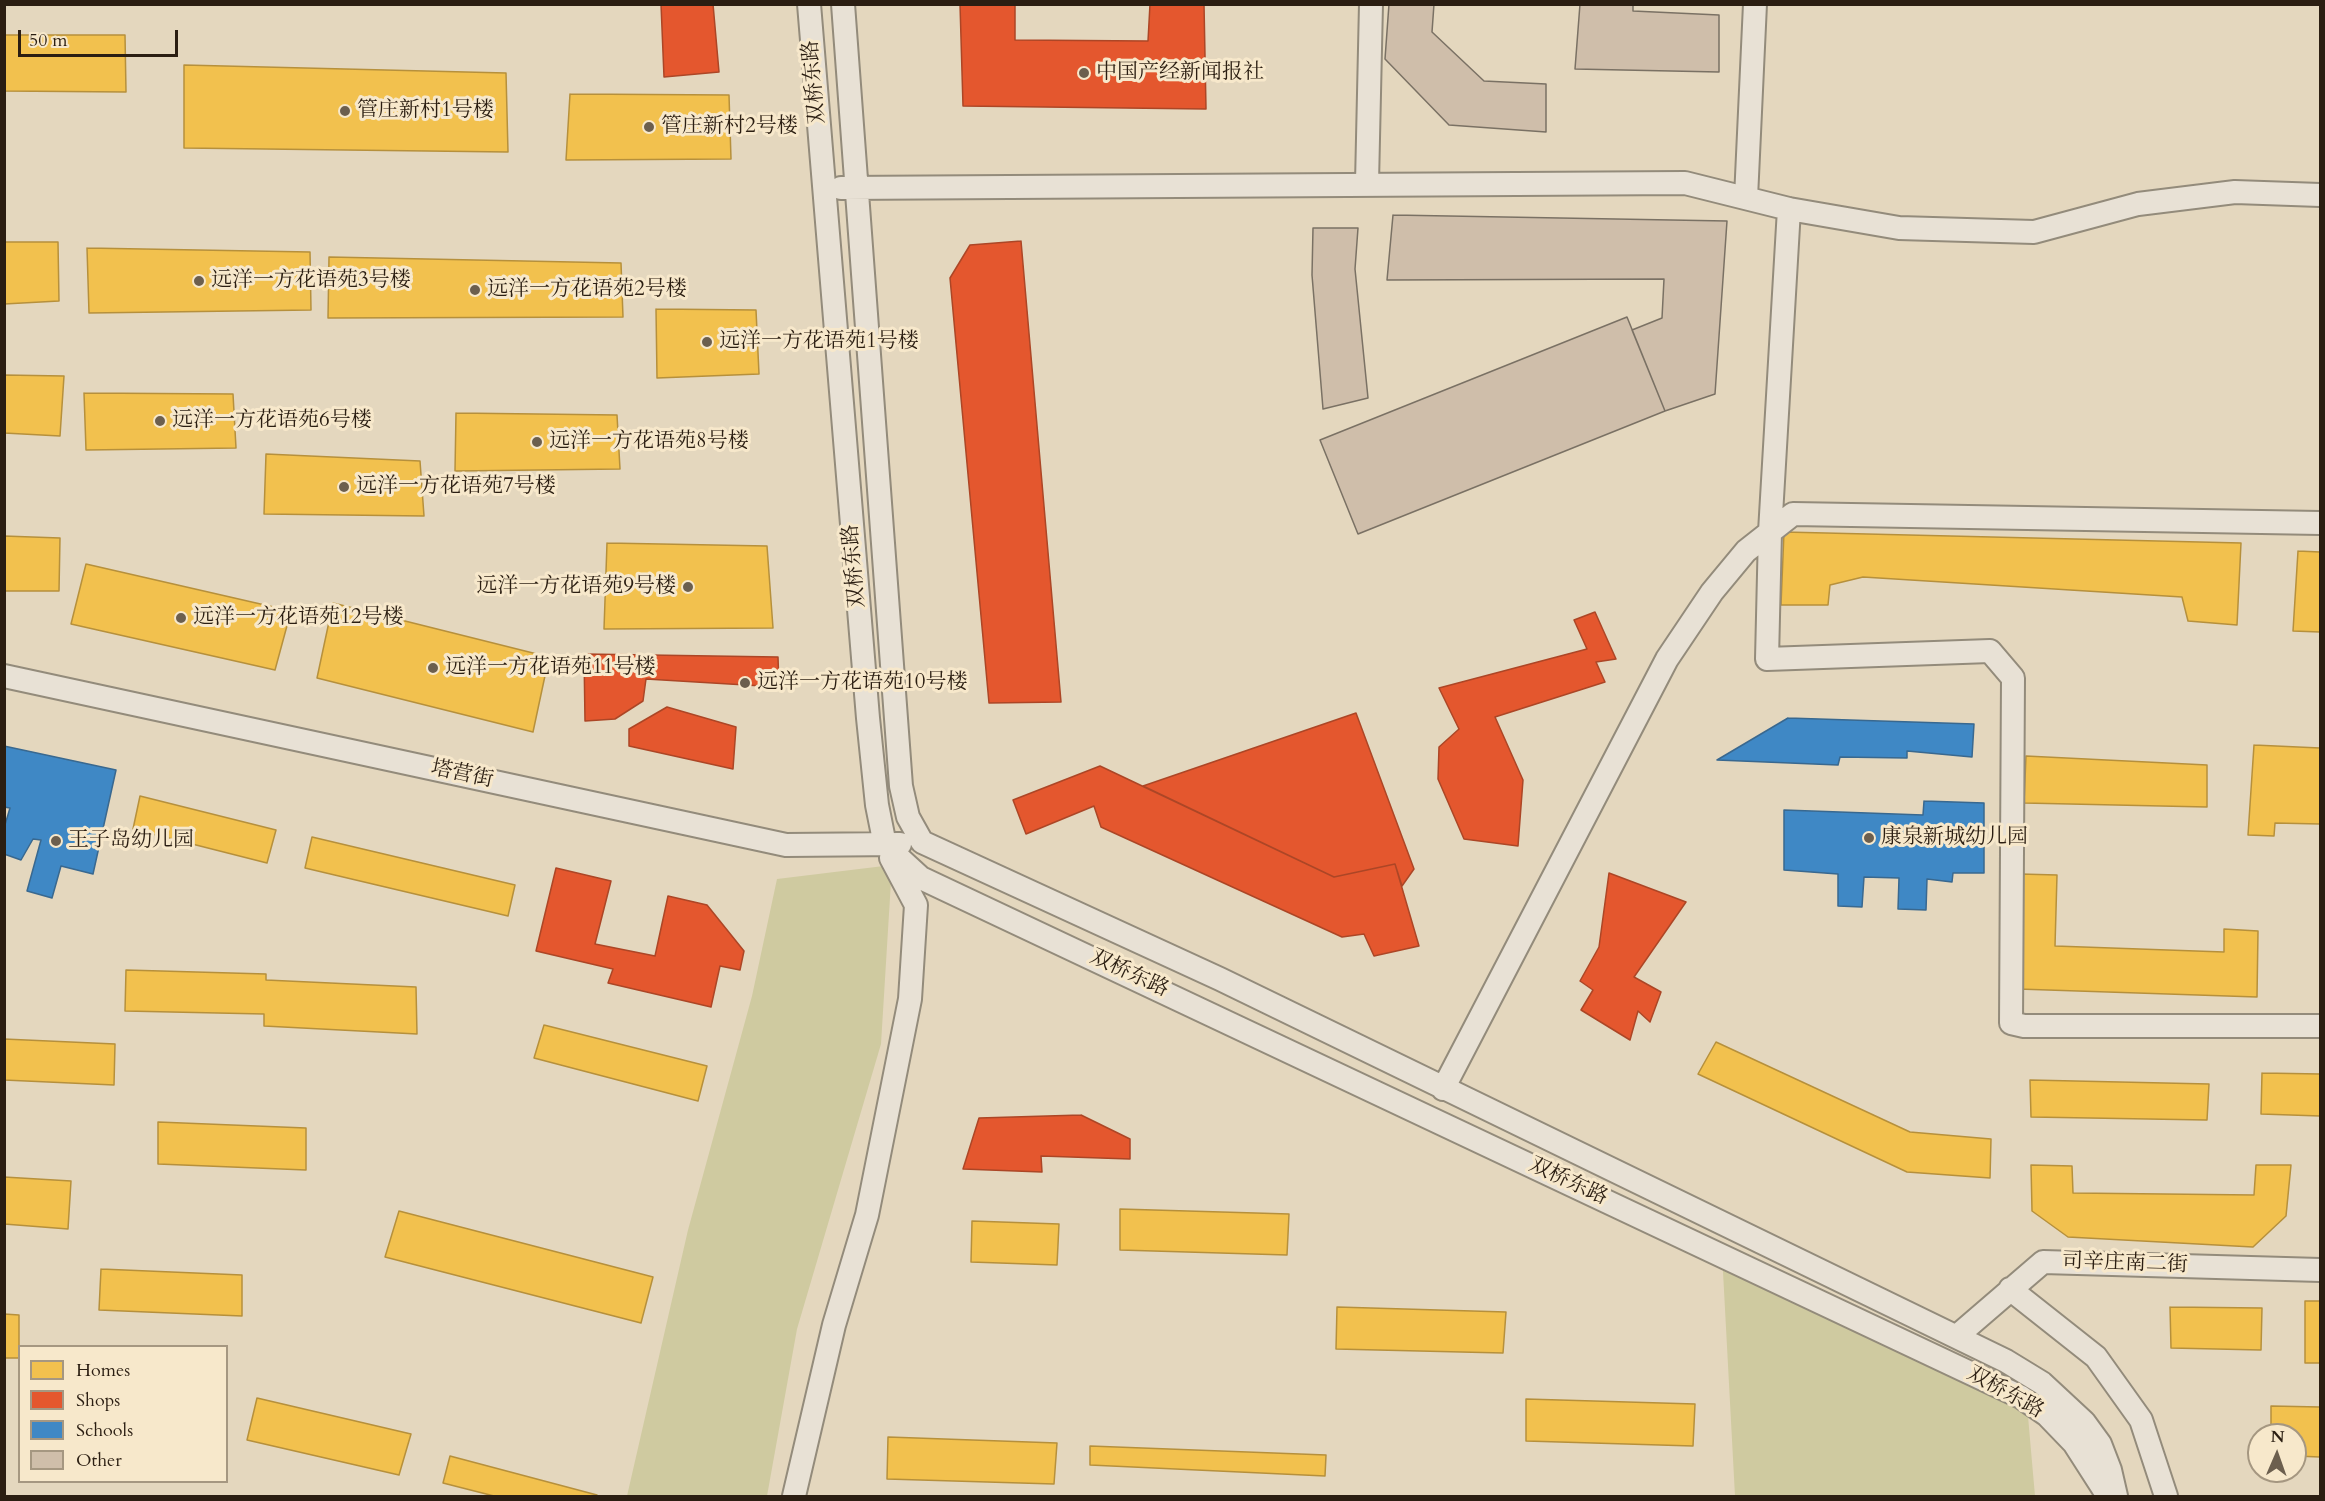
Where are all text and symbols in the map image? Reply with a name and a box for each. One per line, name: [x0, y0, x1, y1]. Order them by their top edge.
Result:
scale bar: [21, 18, 182, 56]
text: 50 m: [29, 28, 68, 53]
street label: 双桥东路: [799, 39, 831, 125]
place label: 中国产经新闻报社: [1096, 60, 1264, 86]
marker: 中国产经新闻报社: [1077, 66, 1091, 80]
place label: 管庄新村1号楼: [357, 98, 494, 124]
marker: 管庄新村1号楼: [338, 104, 352, 118]
place label: 管庄新村2号楼: [661, 114, 798, 140]
marker: 管庄新村2号楼: [642, 120, 656, 134]
place label: 远洋一方花语苑3号楼: [211, 268, 411, 294]
marker: 远洋一方花语苑3号楼: [192, 274, 206, 288]
place label: 远洋一方花语苑2号楼: [487, 277, 687, 303]
marker: 远洋一方花语苑2号楼: [468, 283, 482, 297]
place label: 远洋一方花语苑1号楼: [719, 329, 919, 355]
marker: 远洋一方花语苑1号楼: [700, 335, 714, 349]
place label: 远洋一方花语苑6号楼: [172, 408, 372, 434]
marker: 远洋一方花语苑6号楼: [153, 414, 167, 428]
place label: 远洋一方花语苑8号楼: [549, 429, 749, 455]
marker: 远洋一方花语苑8号楼: [530, 435, 544, 449]
place label: 远洋一方花语苑7号楼: [356, 474, 556, 500]
marker: 远洋一方花语苑7号楼: [337, 480, 351, 494]
street label: 双桥东路: [839, 523, 871, 609]
place label: 远洋一方花语苑9号楼: [476, 574, 676, 600]
marker: 远洋一方花语苑9号楼: [681, 580, 695, 594]
place label: 远洋一方花语苑12号楼: [193, 605, 404, 631]
marker: 远洋一方花语苑12号楼: [174, 611, 188, 625]
place label: 远洋一方花语苑11号楼: [445, 655, 656, 681]
marker: 远洋一方花语苑11号楼: [426, 661, 440, 675]
place label: 远洋一方花语苑10号楼: [757, 670, 968, 696]
marker: 远洋一方花语苑10号楼: [738, 676, 752, 690]
street label: 塔营街: [429, 756, 495, 794]
place label: 康泉新城幼儿园: [1881, 825, 2028, 851]
place label: 王子岛幼儿园: [68, 828, 194, 854]
marker: 康泉新城幼儿园: [1862, 831, 1876, 845]
marker: 王子岛幼儿园: [49, 834, 63, 848]
street label: 双桥东路: [1086, 945, 1172, 1003]
street label: 双桥东路: [1525, 1153, 1611, 1211]
street label: 司辛庄南二街: [2062, 1249, 2188, 1279]
legend: [18, 1345, 228, 1483]
text: Homes: [76, 1358, 130, 1383]
street label: 双桥东路: [1962, 1362, 2048, 1424]
text: Shops: [76, 1388, 120, 1413]
text: Schools: [76, 1418, 133, 1443]
north arrow: [2247, 1423, 2307, 1483]
text: N: [2270, 1426, 2285, 1448]
text: Other: [76, 1448, 122, 1473]

